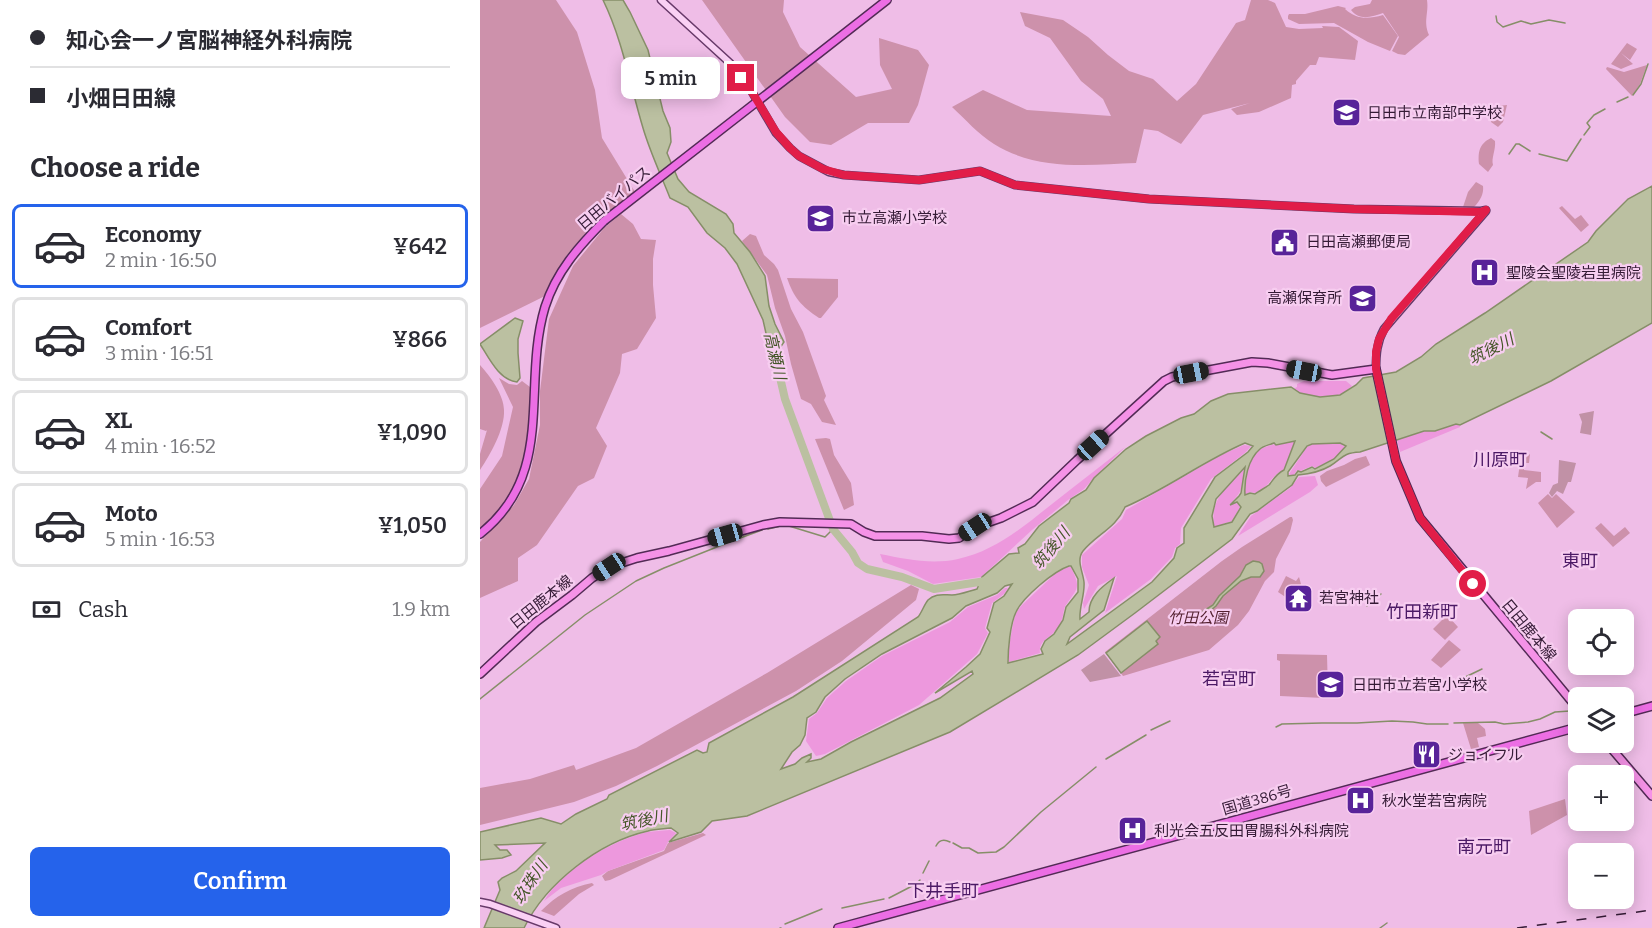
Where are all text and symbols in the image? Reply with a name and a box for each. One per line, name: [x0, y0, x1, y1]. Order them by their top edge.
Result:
text: 知心会一ノ宮脳神経外科病院: [66, 27, 352, 54]
callout: 5 min: [621, 57, 720, 99]
route end: [727, 64, 754, 91]
text: 5 min: [644, 66, 697, 90]
text: 小畑日田線: [66, 85, 176, 112]
school or university icon: 日田市立南部中学校: [1330, 97, 1362, 129]
place label: 日田市立南部中学校: [1367, 104, 1502, 122]
text: Choose a ride: [30, 152, 200, 184]
street label: 日田バイパス: [574, 162, 654, 234]
school or university icon: 市立高瀬小学校: [805, 202, 837, 234]
place label: 市立高瀬小学校: [842, 209, 947, 227]
icon: car: [33, 219, 87, 273]
text: Economy: [105, 221, 201, 248]
public building icon: 日田高瀬郵便局: [1269, 226, 1301, 258]
text: ¥642: [393, 233, 447, 260]
place label: 日田高瀬郵便局: [1306, 233, 1411, 251]
text: 2 min · 16:50: [105, 248, 217, 272]
hospital icon: 聖陵会聖陵岩里病院: [1469, 257, 1501, 289]
place label: 聖陵会聖陵岩里病院: [1506, 264, 1641, 282]
school or university icon: 高瀬保育所: [1347, 282, 1379, 314]
place label: 高瀬保育所: [1267, 289, 1342, 307]
icon: car: [33, 312, 87, 366]
text: Comfort: [105, 314, 192, 341]
text: ¥866: [392, 326, 447, 353]
water label: 筑後川: [1465, 329, 1518, 368]
water label: 高瀬川: [760, 330, 790, 383]
text: 3 min · 16:51: [105, 341, 213, 365]
car: [1285, 359, 1323, 383]
car: [1172, 361, 1210, 385]
icon: car: [33, 405, 87, 459]
text: XL: [105, 407, 132, 434]
text: ¥1,090: [377, 419, 447, 446]
car: [1074, 426, 1112, 464]
text: 4 min · 16:52: [105, 434, 216, 458]
district label: 川原町: [1473, 449, 1527, 471]
icon: car: [33, 498, 87, 552]
text: Moto: [105, 500, 158, 527]
car: [955, 510, 995, 544]
text: ¥1,050: [378, 512, 447, 539]
car: [705, 521, 745, 549]
water label: 筑後川: [1028, 522, 1075, 572]
text: 5 min · 16:53: [105, 527, 215, 551]
car: [589, 550, 629, 584]
district label: 東町: [1562, 550, 1598, 572]
route start: [1459, 570, 1486, 597]
street label: 日田鹿本線: [506, 571, 576, 633]
temple icon: 若宮神社: [1282, 582, 1314, 614]
place label: 若宮神社: [1319, 589, 1379, 607]
icon: cash: [30, 593, 63, 626]
street label: 日田鹿本線: [1498, 595, 1560, 665]
text: Cash: [78, 596, 128, 623]
text: 1.9 km: [392, 597, 450, 621]
district label: 竹田新町: [1386, 601, 1458, 623]
park label: 竹田公園: [1168, 609, 1230, 627]
map controls: [1568, 609, 1634, 909]
button: locate: [1568, 609, 1634, 675]
district label: 若宮町: [1202, 668, 1256, 690]
school or university icon: 日田市立若宮小学校: [1315, 669, 1347, 701]
place label: 日田市立若宮小学校: [1352, 676, 1487, 694]
button: layers: [1568, 687, 1634, 753]
restaurant icon: ジョイフル: [1411, 739, 1443, 771]
place label: ジョイフル: [1448, 746, 1523, 764]
button: +: [1568, 765, 1634, 831]
street label: 国道386号: [1220, 782, 1294, 818]
hospital icon: 秋水堂若宮病院: [1345, 785, 1377, 817]
place label: 秋水堂若宮病院: [1382, 792, 1487, 810]
water label: 筑後川: [619, 806, 671, 834]
hospital icon: 利光会五反田胃腸科外科病院: [1117, 815, 1149, 847]
place label: 利光会五反田胃腸科外科病院: [1154, 822, 1349, 840]
district label: 南元町: [1457, 836, 1511, 858]
button: −: [1568, 843, 1634, 909]
button: Confirm: [30, 847, 450, 916]
water label: 玖珠川: [509, 855, 552, 907]
district label: 下井手町: [907, 880, 979, 902]

